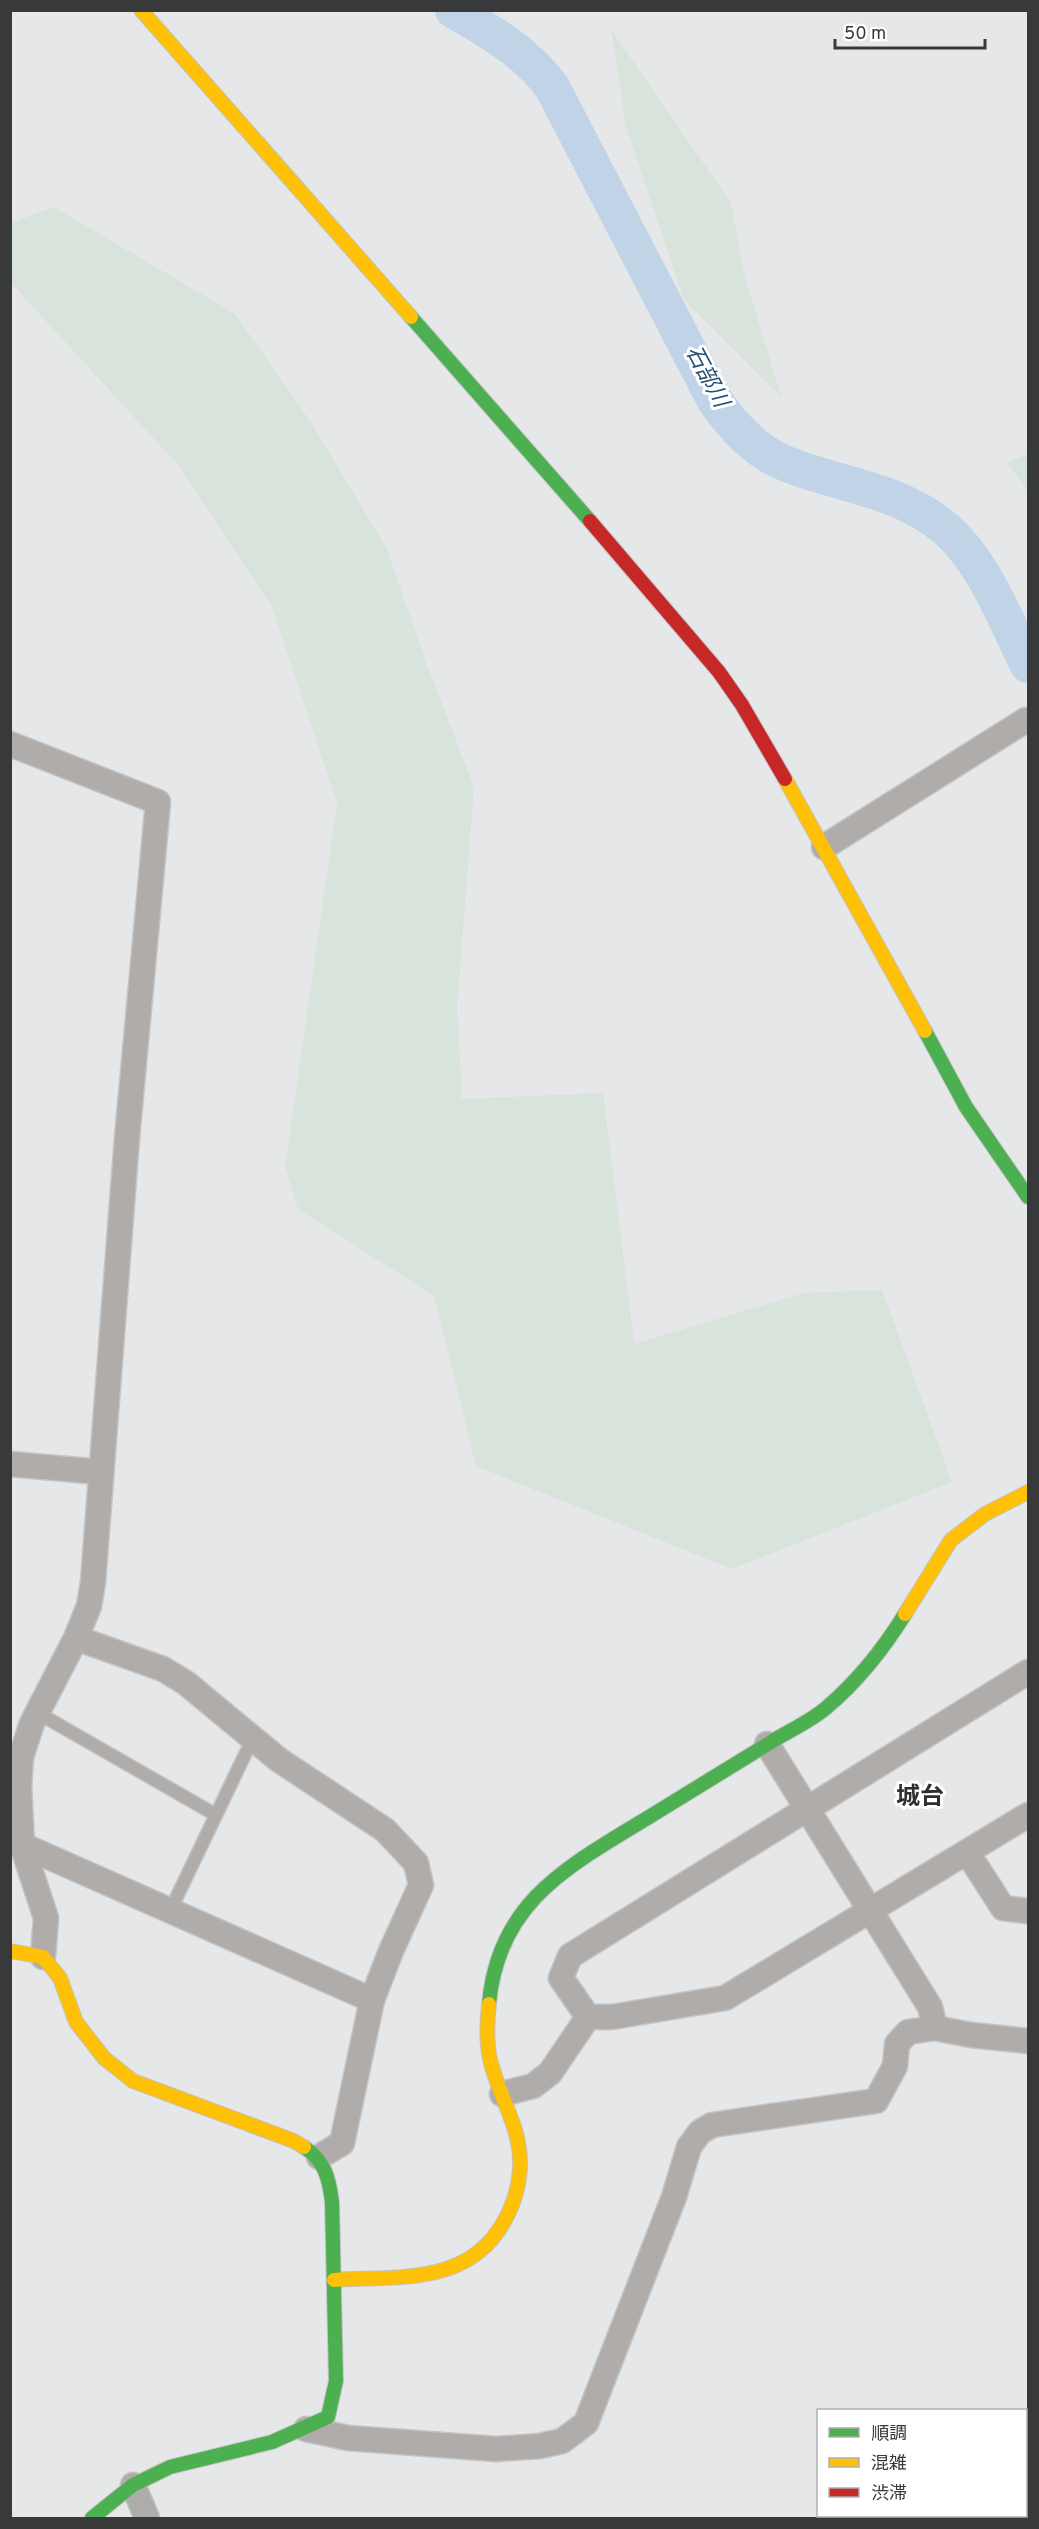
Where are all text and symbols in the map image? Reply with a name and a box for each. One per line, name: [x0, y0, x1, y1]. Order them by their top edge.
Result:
scale bar: [835, 12, 985, 50]
text: 50 m: [844, 23, 886, 46]
water label: 石部川: [679, 342, 734, 414]
district label: 城台: [896, 1783, 944, 1813]
legend: [817, 2409, 1027, 2517]
text: 順調: [871, 2423, 907, 2446]
text: 混雑: [871, 2453, 907, 2476]
text: 渋滞: [871, 2483, 907, 2506]

